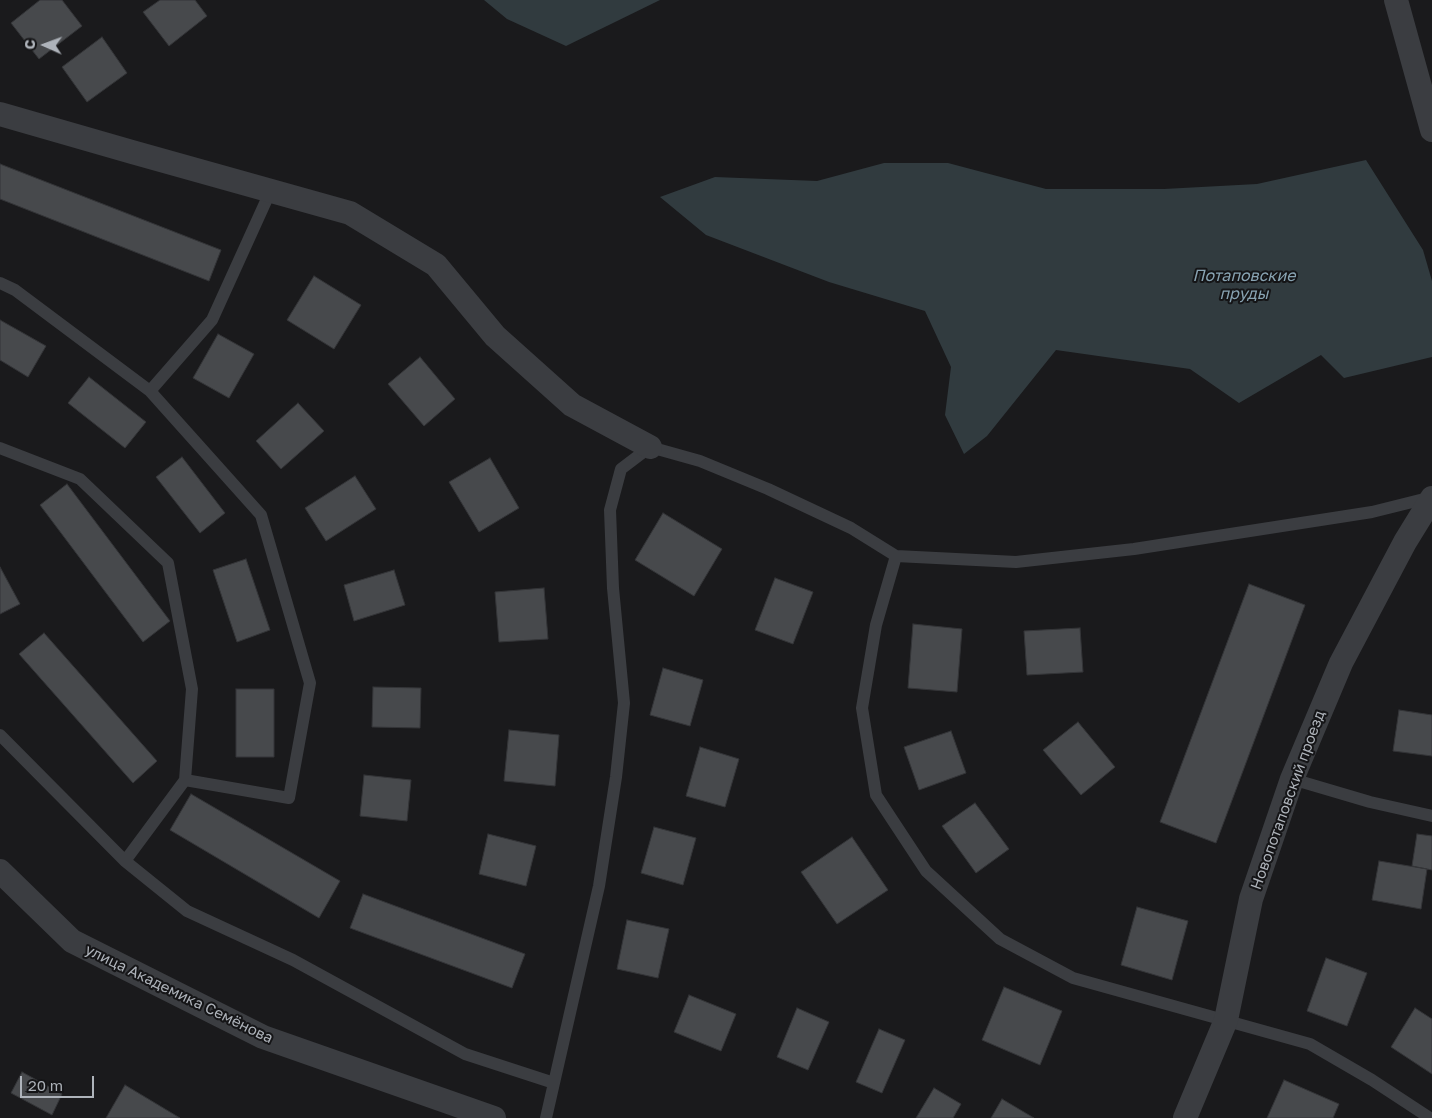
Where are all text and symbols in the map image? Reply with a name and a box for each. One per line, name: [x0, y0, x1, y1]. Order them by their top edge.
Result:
north arrow: [20, 20, 70, 70]
text: С: [21, 39, 38, 50]
water label: Потаповские пруды: [1192, 266, 1296, 304]
street label: Новопотаповский проезд: [1247, 708, 1329, 892]
street label: улица Академика Семёнова: [82, 941, 276, 1047]
scale bar: [22, 1066, 96, 1098]
text: 20 m: [28, 1076, 63, 1094]

